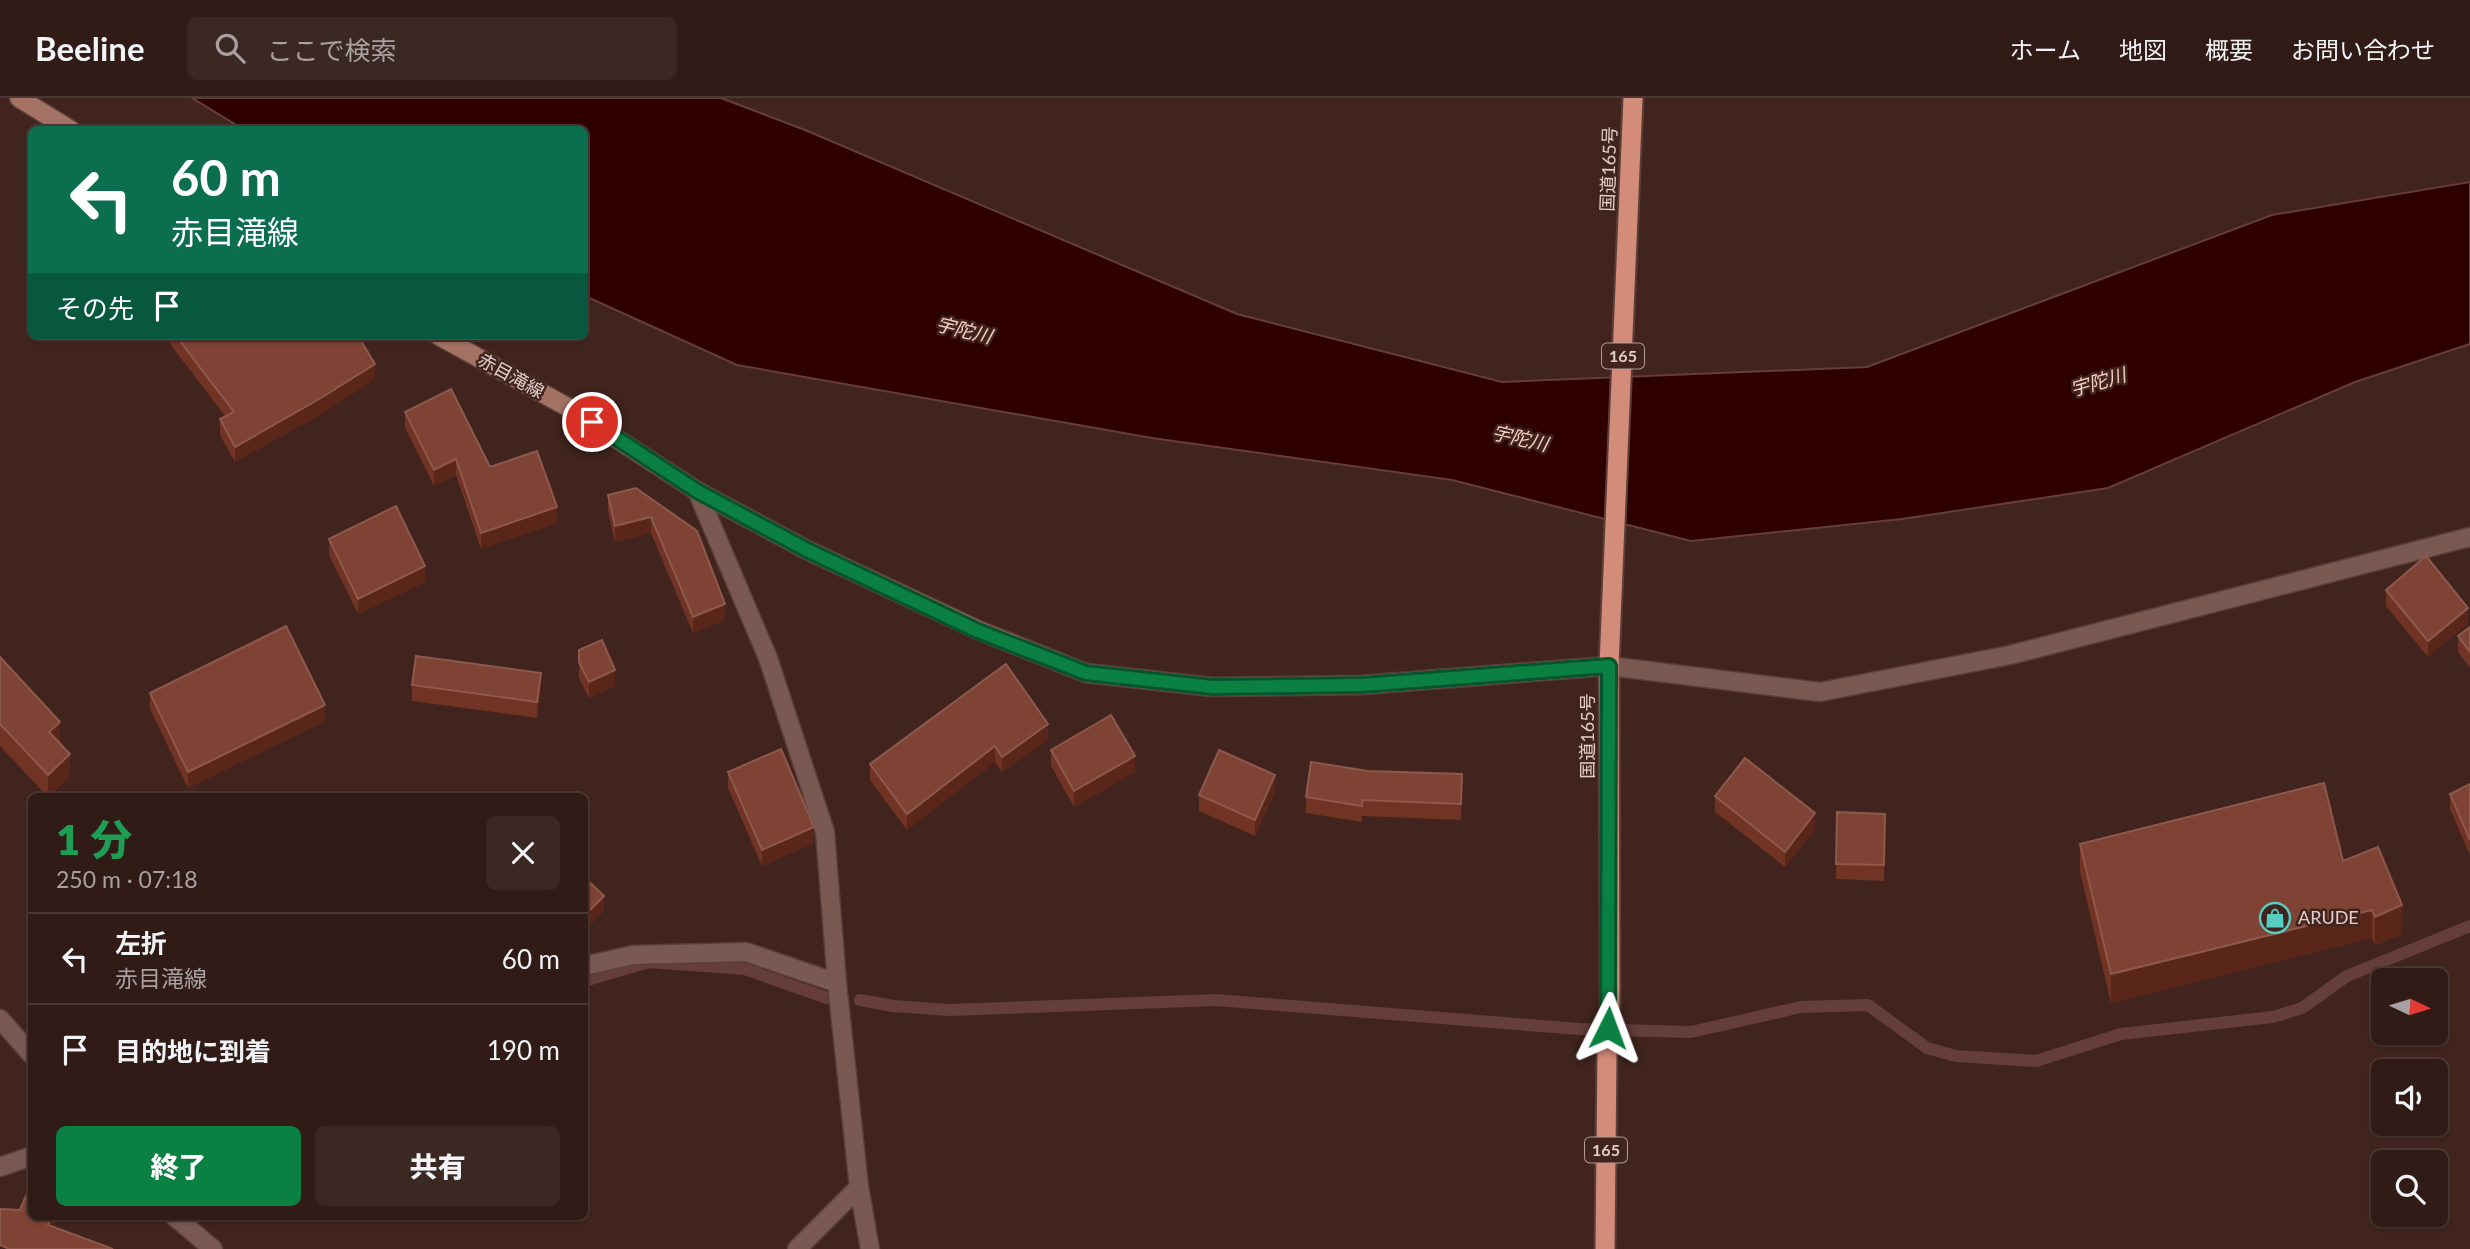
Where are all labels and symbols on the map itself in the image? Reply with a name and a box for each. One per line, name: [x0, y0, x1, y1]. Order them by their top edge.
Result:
street label: 国道165号: [1596, 126, 1620, 212]
water label: 宇陀川: [934, 311, 996, 348]
road number: 165: [1602, 344, 1644, 368]
street label: 赤目滝線: [475, 348, 548, 402]
water label: 宇陀川: [2067, 362, 2130, 400]
pin: [562, 392, 622, 452]
water label: 宇陀川: [1490, 420, 1552, 456]
street label: 国道165号: [1576, 693, 1598, 779]
shop icon: ARUDE: [2258, 901, 2292, 935]
place label: ARUDE: [2298, 906, 2359, 928]
north arrow: [2371, 968, 2448, 1045]
position arrow: [1571, 991, 1645, 1065]
road number: 165: [1585, 1138, 1627, 1162]

